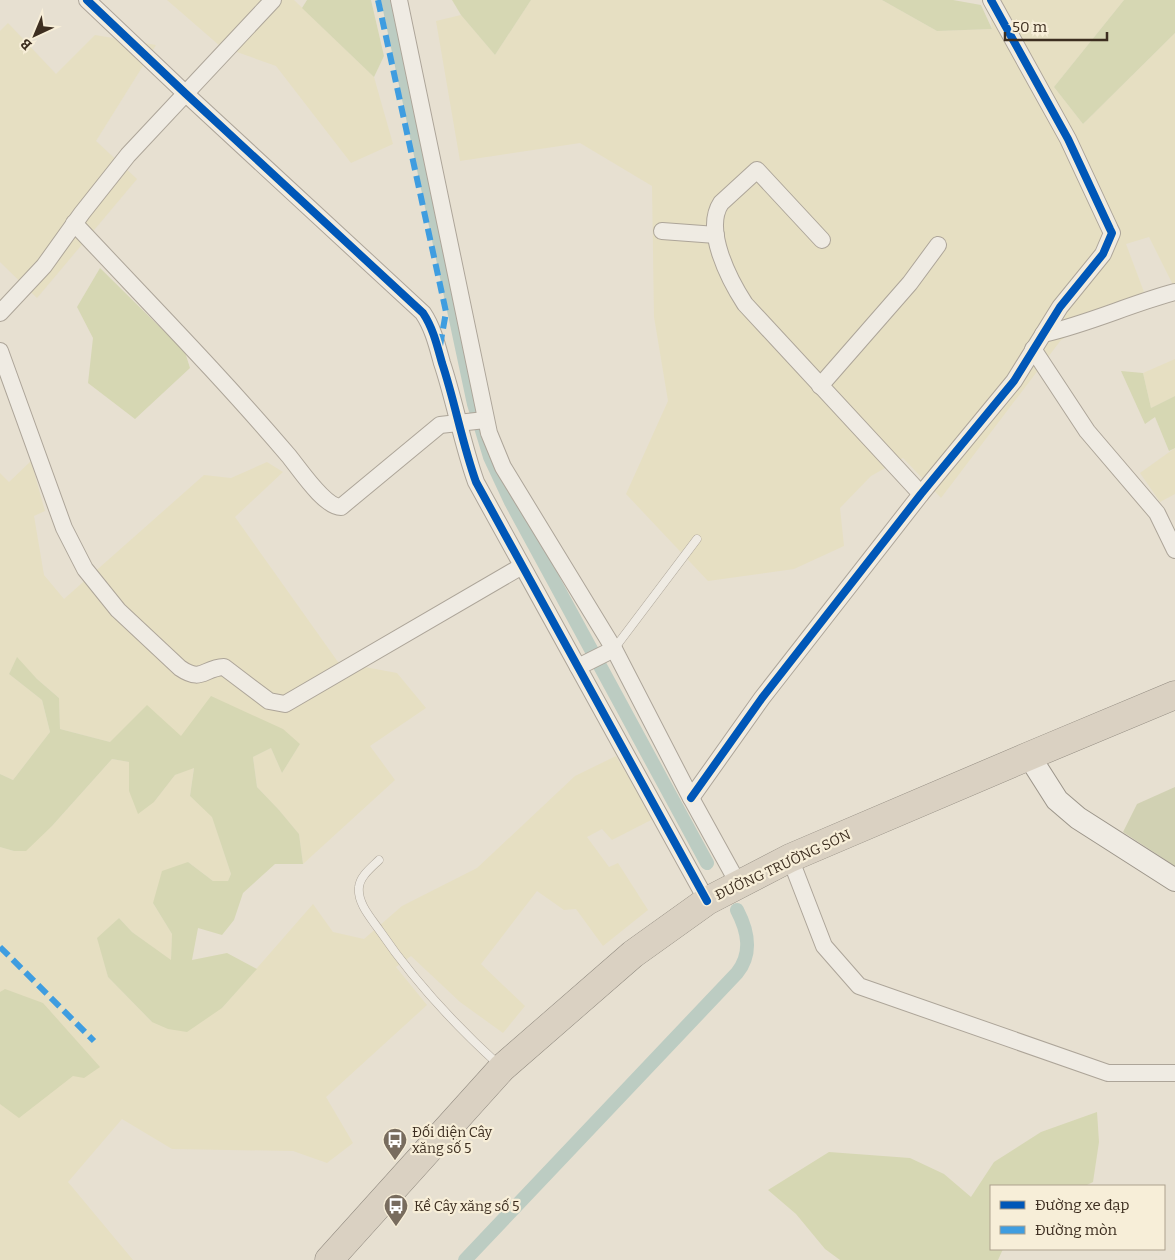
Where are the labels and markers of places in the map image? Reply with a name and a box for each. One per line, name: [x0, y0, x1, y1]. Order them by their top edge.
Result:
place label: Đối diện Cây xăng số 5: [412, 1123, 493, 1157]
bus stop icon: Đối diện Cây xăng số 5: [382, 1127, 408, 1161]
bus stop icon: Kề Cây xăng số 5: [383, 1193, 409, 1227]
place label: Kề Cây xăng số 5: [414, 1197, 520, 1215]

